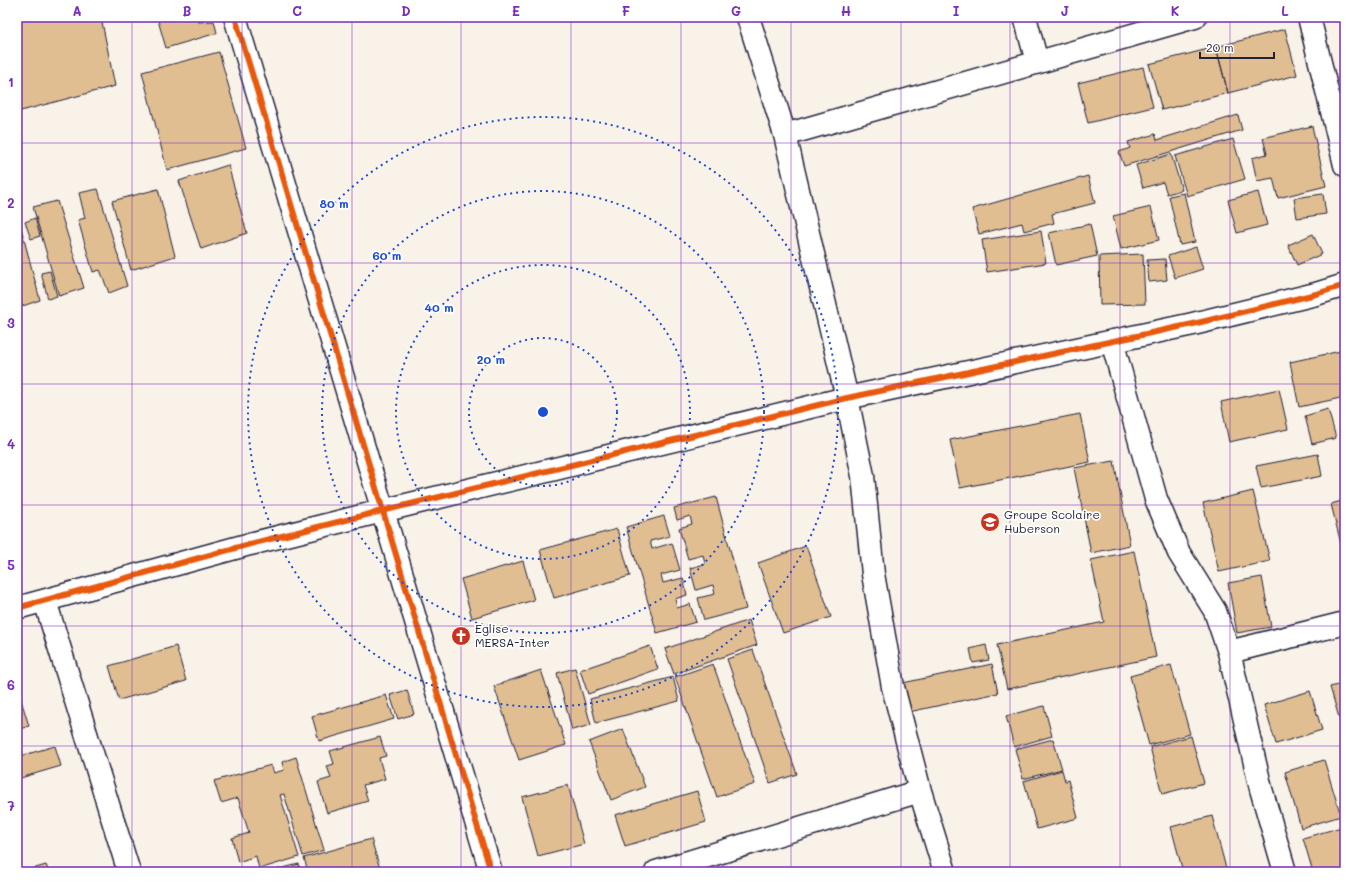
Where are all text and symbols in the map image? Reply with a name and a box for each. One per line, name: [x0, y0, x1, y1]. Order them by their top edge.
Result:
text: A: [72, 2, 82, 19]
text: B: [183, 2, 192, 19]
text: C: [292, 2, 302, 19]
text: D: [401, 2, 411, 19]
text: E: [512, 2, 520, 19]
text: F: [622, 2, 630, 19]
text: G: [731, 2, 741, 19]
text: H: [841, 2, 851, 19]
text: I: [953, 2, 960, 19]
text: J: [1061, 2, 1069, 19]
text: K: [1171, 2, 1180, 19]
text: L: [1281, 2, 1289, 19]
scale bar: [1200, 34, 1274, 60]
text: 20 m: [1206, 39, 1234, 55]
text: 1: [8, 73, 14, 90]
text: 2: [7, 194, 15, 211]
text: 80 m: [319, 195, 349, 211]
text: 60 m: [373, 247, 401, 263]
text: 40 m: [424, 299, 454, 315]
text: 3: [7, 314, 15, 331]
text: 20 m: [477, 351, 505, 367]
centre of rings: [536, 405, 550, 419]
text: 4: [7, 435, 15, 452]
place label: Groupe Scolaire Huberson: [1004, 506, 1100, 536]
school or university icon: Groupe Scolaire Huberson: [979, 511, 1001, 533]
text: 5: [7, 556, 15, 573]
place label: Eglise MERSA-Inter: [475, 620, 550, 650]
church icon: Eglise MERSA-Inter: [450, 625, 472, 647]
text: 6: [7, 676, 15, 693]
text: 7: [7, 797, 15, 814]

